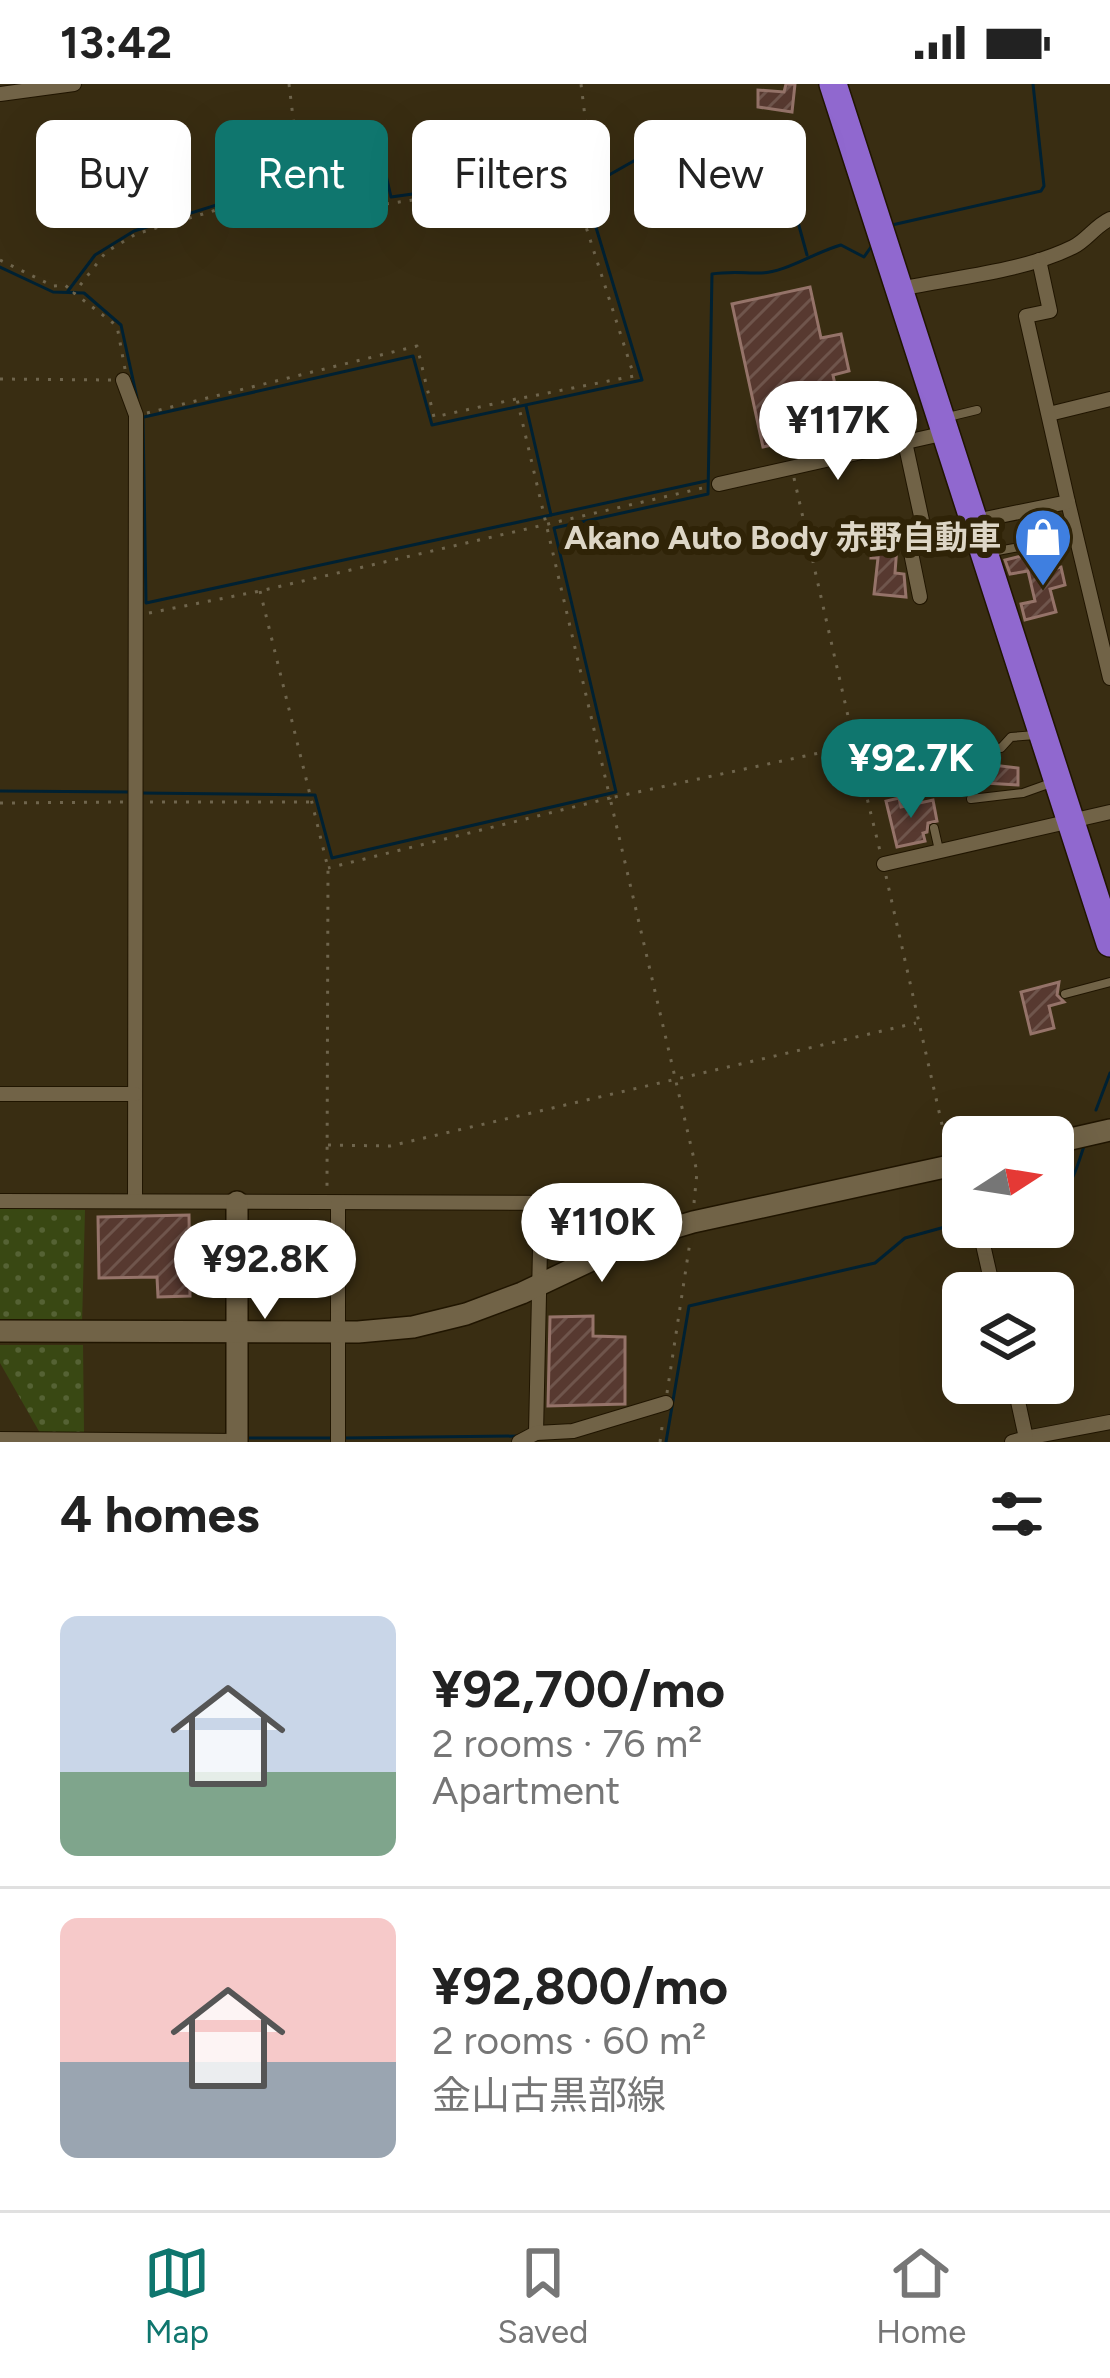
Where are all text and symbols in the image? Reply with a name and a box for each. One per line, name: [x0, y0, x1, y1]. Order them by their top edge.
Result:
text: 13:42: [60, 15, 172, 69]
chip: Buy: [36, 120, 191, 228]
chip: Rent: [215, 120, 388, 228]
chip: Filters: [412, 120, 610, 228]
chip: New: [634, 120, 806, 228]
pin: ¥117K: [754, 381, 922, 483]
text: ¥117K: [786, 396, 890, 443]
shop icon: Akano Auto Body 赤野自動車: [1012, 506, 1074, 588]
place label: Akano Auto Body 赤野自動車: [564, 518, 1001, 557]
pin: ¥92.7K: [813, 719, 1009, 821]
text: ¥92.7K: [848, 734, 974, 781]
north arrow: [942, 1116, 1074, 1248]
map controls: [942, 1116, 1074, 1404]
pin: ¥110K: [518, 1183, 686, 1285]
text: ¥110K: [548, 1198, 656, 1245]
pin: ¥92.8K: [167, 1220, 363, 1322]
text: ¥92.8K: [201, 1235, 329, 1282]
button: layers: [942, 1272, 1074, 1404]
icon: filters: [984, 1481, 1050, 1547]
text: 4 homes: [60, 1484, 260, 1545]
text: ¥92,700/mo: [432, 1659, 725, 1720]
icon: home: [156, 1664, 300, 1808]
text: 2 rooms · 76 m²: [432, 1720, 702, 1767]
text: Apartment: [432, 1767, 620, 1814]
text: ¥92,800/mo: [432, 1956, 728, 2017]
icon: home: [156, 1966, 300, 2110]
text: 2 rooms · 60 m²: [432, 2017, 706, 2064]
text: 金山古黒部線: [432, 2072, 666, 2119]
tab: Map: [144, 2240, 210, 2351]
tab: Saved: [497, 2240, 588, 2351]
tab: Home: [876, 2240, 966, 2351]

